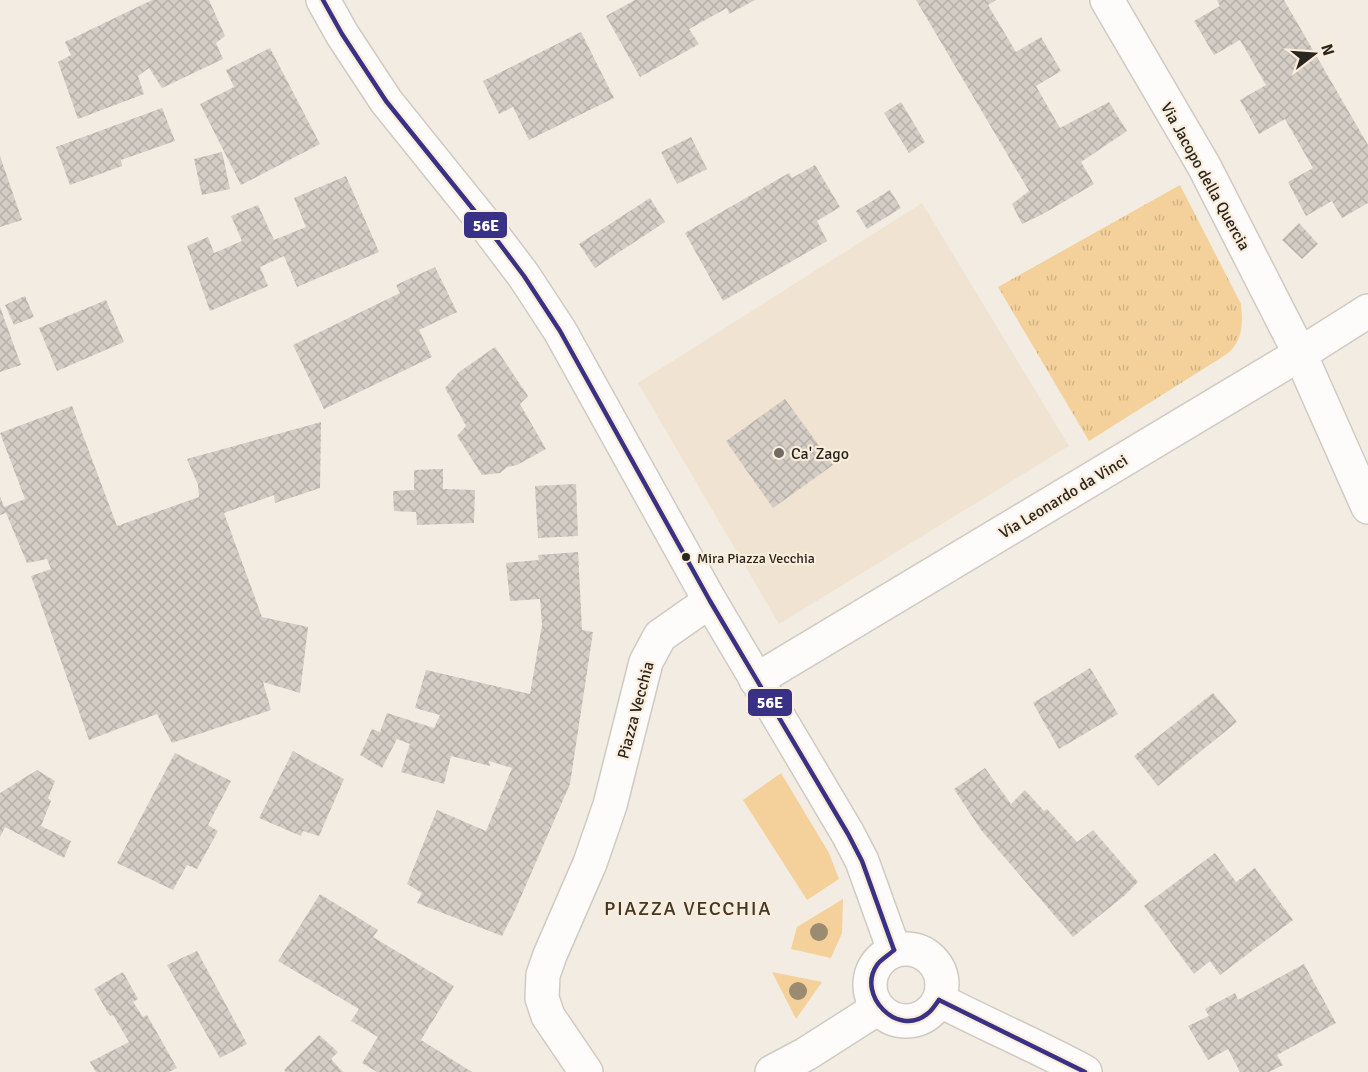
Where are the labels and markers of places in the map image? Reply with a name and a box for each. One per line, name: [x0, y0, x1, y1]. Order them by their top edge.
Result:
place label: Ca' Zago: [791, 444, 849, 464]
marker: Ca' Zago: [772, 446, 786, 460]
place label: Mira Piazza Vecchia: [697, 550, 815, 567]
marker: Mira Piazza Vecchia: [680, 551, 692, 563]

